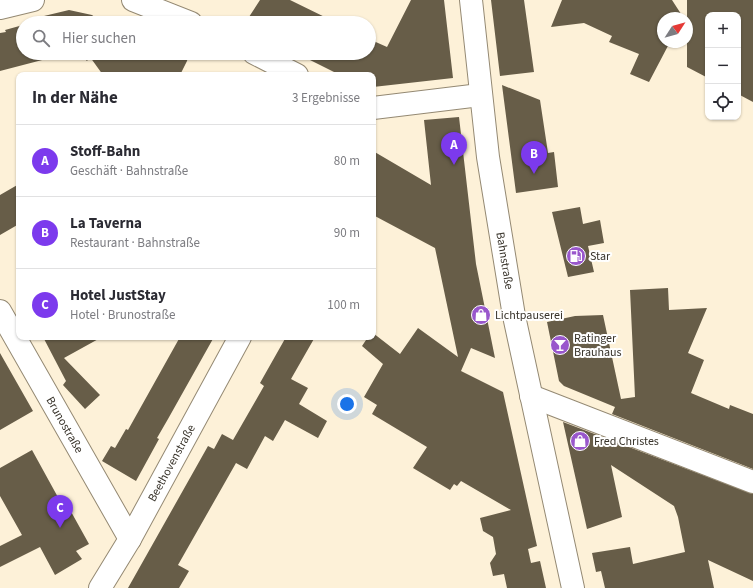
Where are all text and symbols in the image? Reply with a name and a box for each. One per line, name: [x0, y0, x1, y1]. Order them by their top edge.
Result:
north arrow: [657, 12, 693, 48]
map controls: [705, 12, 741, 120]
button: +: [705, 12, 741, 48]
search box: [16, 16, 376, 60]
icon: search: [30, 27, 52, 49]
text: Hier suchen: [62, 28, 136, 49]
button: −: [705, 48, 741, 84]
button: locate: [705, 84, 741, 120]
text: In der Nähe: [32, 86, 118, 110]
text: 3 Ergebnisse: [292, 89, 360, 107]
pin: A: [441, 132, 467, 165]
text: Stoff-Bahn: [70, 141, 140, 162]
pin: B: [521, 141, 547, 174]
text: A: [41, 152, 49, 170]
text: 80 m: [334, 152, 360, 170]
text: Geschäft · Bahnstraße: [70, 162, 188, 180]
text: La Taverna: [70, 213, 142, 234]
text: B: [41, 224, 49, 242]
text: 90 m: [334, 224, 360, 242]
street label: Bahnstraße: [491, 231, 518, 291]
text: Restaurant · Bahnstraße: [70, 234, 200, 252]
fuel station icon: Star: [565, 245, 587, 267]
place label: Star: [590, 248, 611, 265]
text: Hotel JustStay: [70, 285, 166, 306]
text: C: [41, 296, 49, 314]
text: 100 m: [327, 296, 360, 314]
shop icon: Lichtpauserei: [470, 304, 492, 326]
text: Hotel · Brunostraße: [70, 306, 175, 324]
place label: Lichtpauserei: [495, 307, 563, 324]
place label: Ratinger Brauhaus: [574, 330, 622, 361]
bar icon: Ratinger Brauhaus: [549, 334, 571, 356]
street label: Brunostraße: [42, 394, 87, 456]
your location: [337, 394, 357, 414]
street label: Beethovenstraße: [144, 421, 200, 505]
shop icon: Fred Christes: [569, 430, 591, 452]
place label: Fred Christes: [594, 433, 659, 450]
pin: C: [47, 495, 73, 528]

